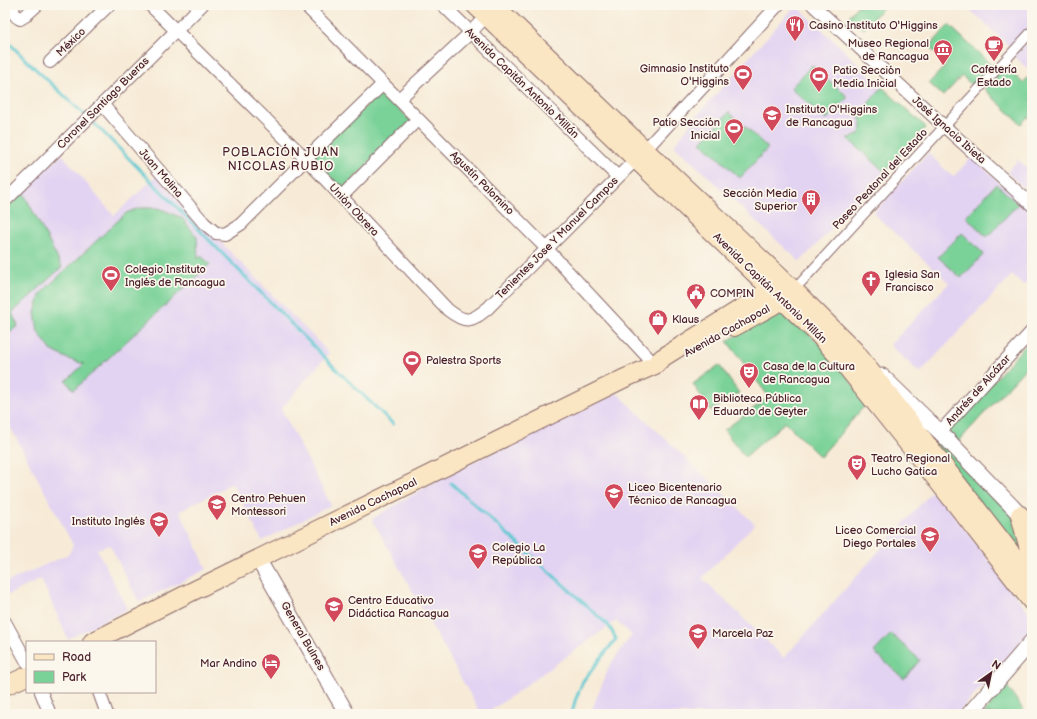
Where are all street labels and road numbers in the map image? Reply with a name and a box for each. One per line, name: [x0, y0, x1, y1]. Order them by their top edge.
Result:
street label: México: [54, 25, 88, 59]
street label: Avenida Capitán Antonio Millán: [462, 25, 582, 141]
street label: Coronel Santiago Bueras: [54, 54, 152, 152]
street label: José Ignacio Ibieta: [909, 94, 989, 166]
street label: Paseo Peatonal del Estado: [830, 126, 930, 232]
street label: Juan Molina: [136, 146, 186, 200]
street label: Agustín Palomino: [447, 148, 517, 218]
street label: Tenientes Jose Y Manuel Campos: [493, 174, 621, 302]
street label: Unión Obrera: [326, 181, 382, 239]
street label: Avenida Capitán Antonio Millán: [710, 230, 830, 346]
street label: Avenida Cachapoal: [682, 302, 772, 360]
street label: Andrés de Alcázar: [943, 351, 1014, 428]
street label: Avenida Cachapoal: [327, 475, 419, 529]
street label: General Bulnes: [278, 599, 328, 673]

